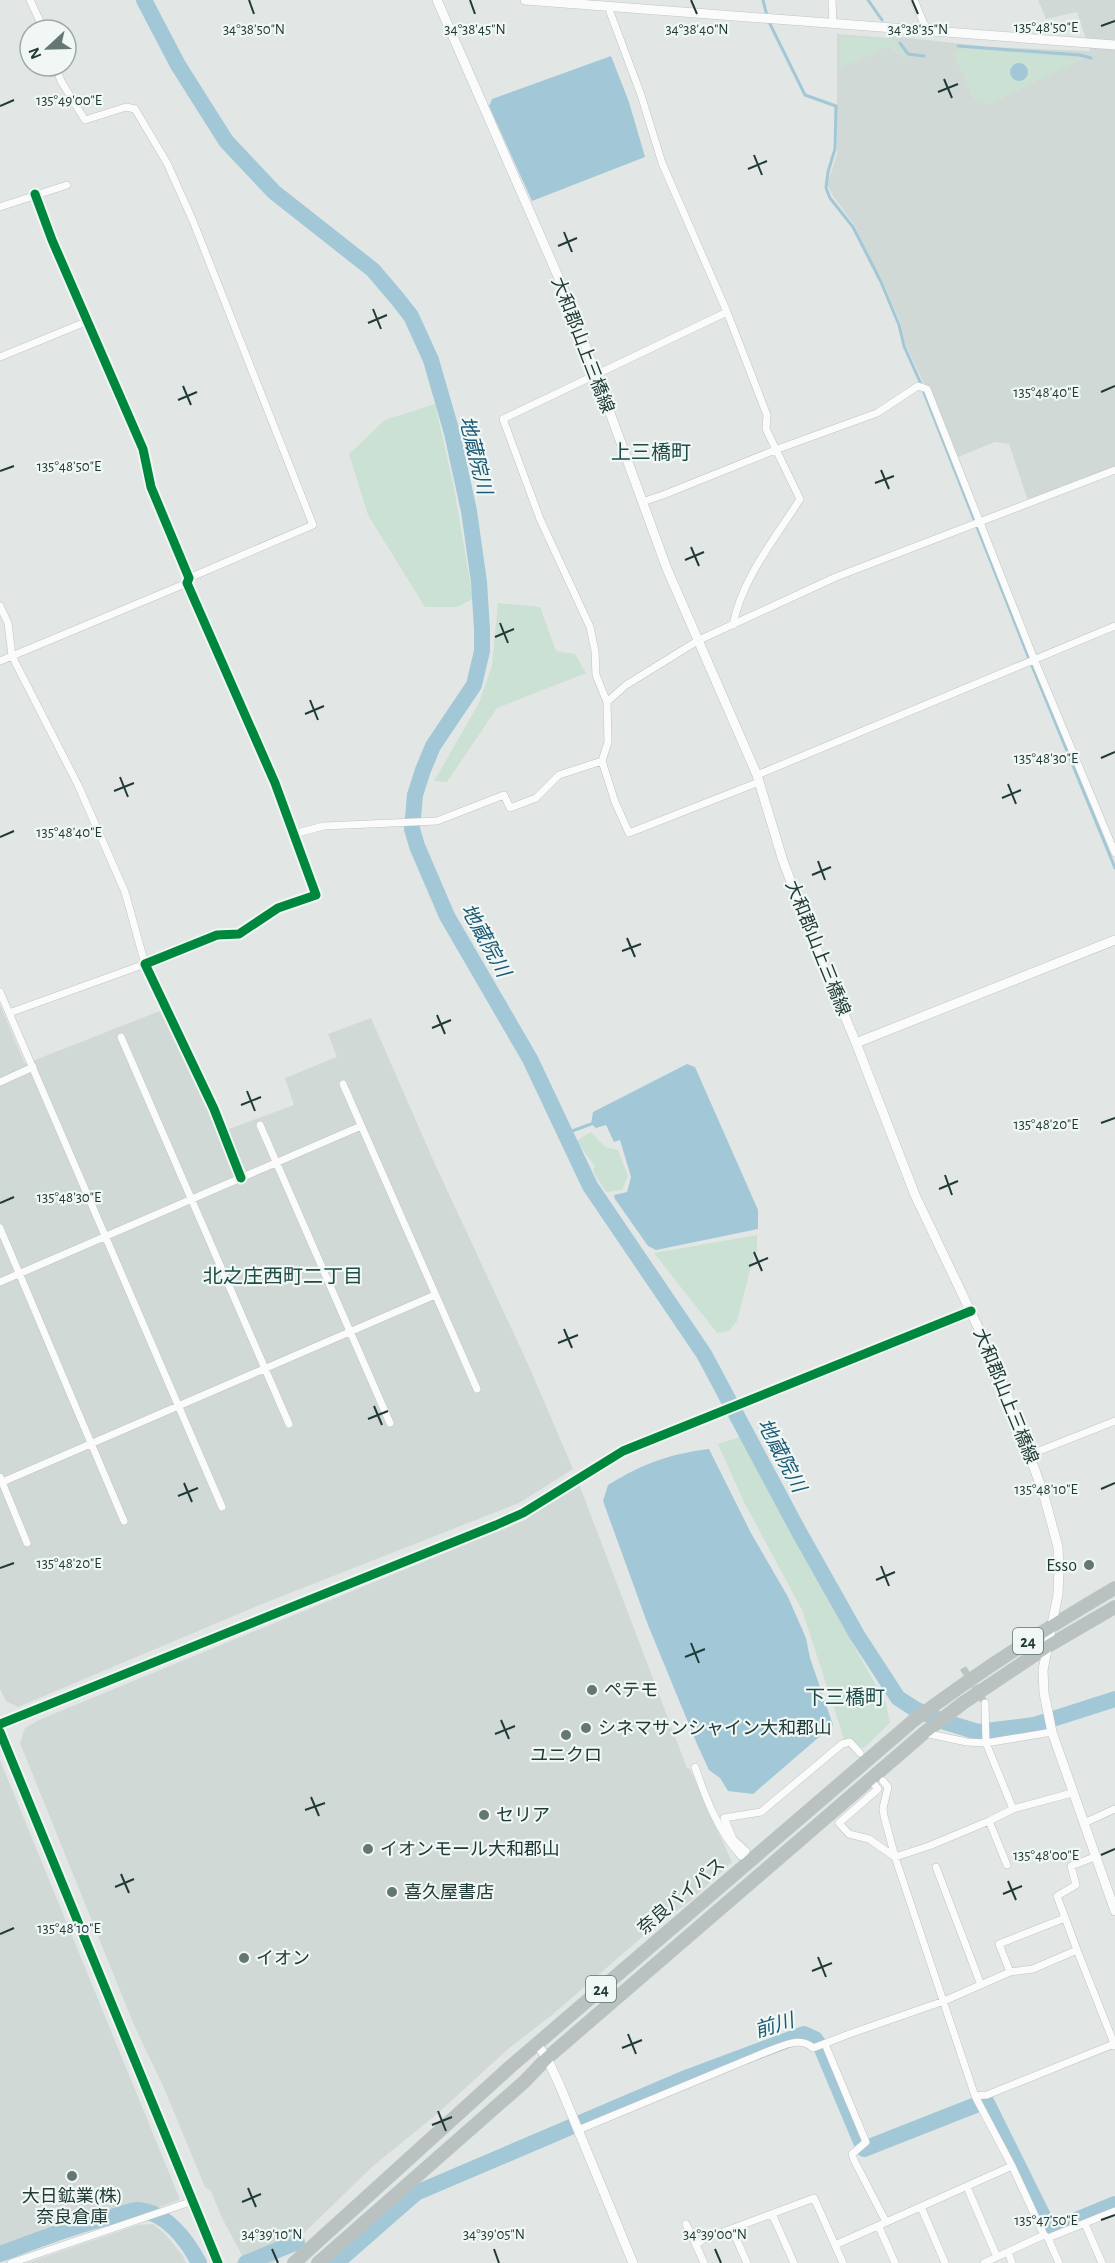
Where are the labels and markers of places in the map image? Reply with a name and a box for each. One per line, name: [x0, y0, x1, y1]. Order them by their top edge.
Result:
place label: Esso: [1046, 1557, 1077, 1575]
marker: Esso: [1082, 1558, 1096, 1572]
place label: ペテモ: [604, 1682, 658, 1700]
marker: ペテモ: [585, 1683, 599, 1697]
place label: シネマサンシャイン大和郡山: [598, 1718, 832, 1738]
marker: シネマサンシャイン大和郡山: [579, 1721, 593, 1735]
marker: ユニクロ: [559, 1728, 573, 1742]
place label: ユニクロ: [530, 1746, 602, 1765]
place label: セリア: [496, 1807, 550, 1825]
marker: セリア: [477, 1808, 491, 1822]
place label: イオンモール大和郡山: [380, 1839, 560, 1859]
marker: イオンモール大和郡山: [361, 1842, 375, 1856]
place label: 喜久屋書店: [404, 1882, 494, 1902]
marker: 喜久屋書店: [385, 1885, 399, 1899]
place label: イオン: [256, 1949, 310, 1968]
marker: イオン: [237, 1951, 251, 1965]
marker: 大日鉱業(株) 奈良倉庫: [65, 2169, 79, 2183]
place label: 大日鉱業(株) 奈良倉庫: [22, 2186, 122, 2227]

